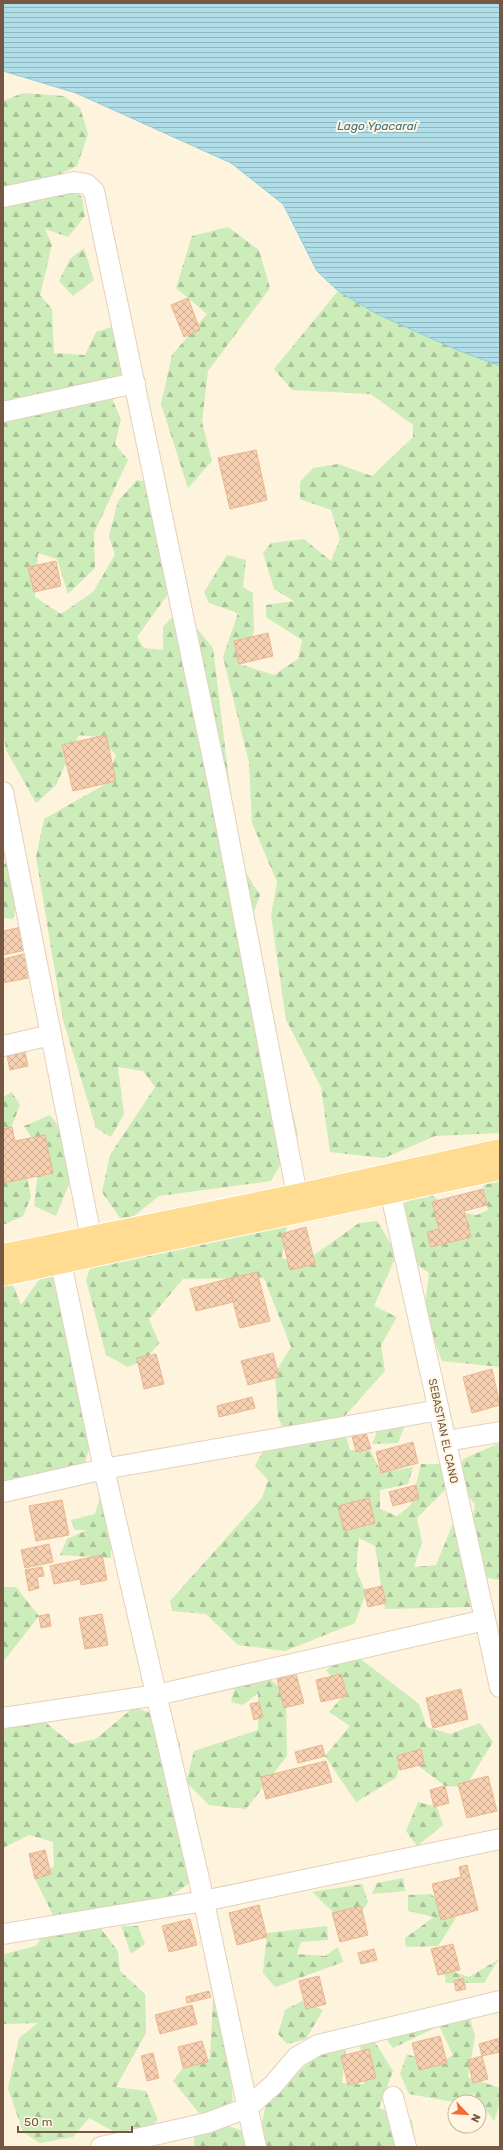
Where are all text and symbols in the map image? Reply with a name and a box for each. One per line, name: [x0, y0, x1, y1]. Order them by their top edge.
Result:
water label: Lago Ypacaraí: [337, 119, 419, 133]
street label: SEBASTIAN EL CANO: [426, 1377, 460, 1485]
north arrow: [447, 2094, 487, 2134]
scale bar: [18, 2108, 132, 2134]
text: N: [468, 2112, 483, 2124]
text: 50 m: [24, 2115, 52, 2129]

